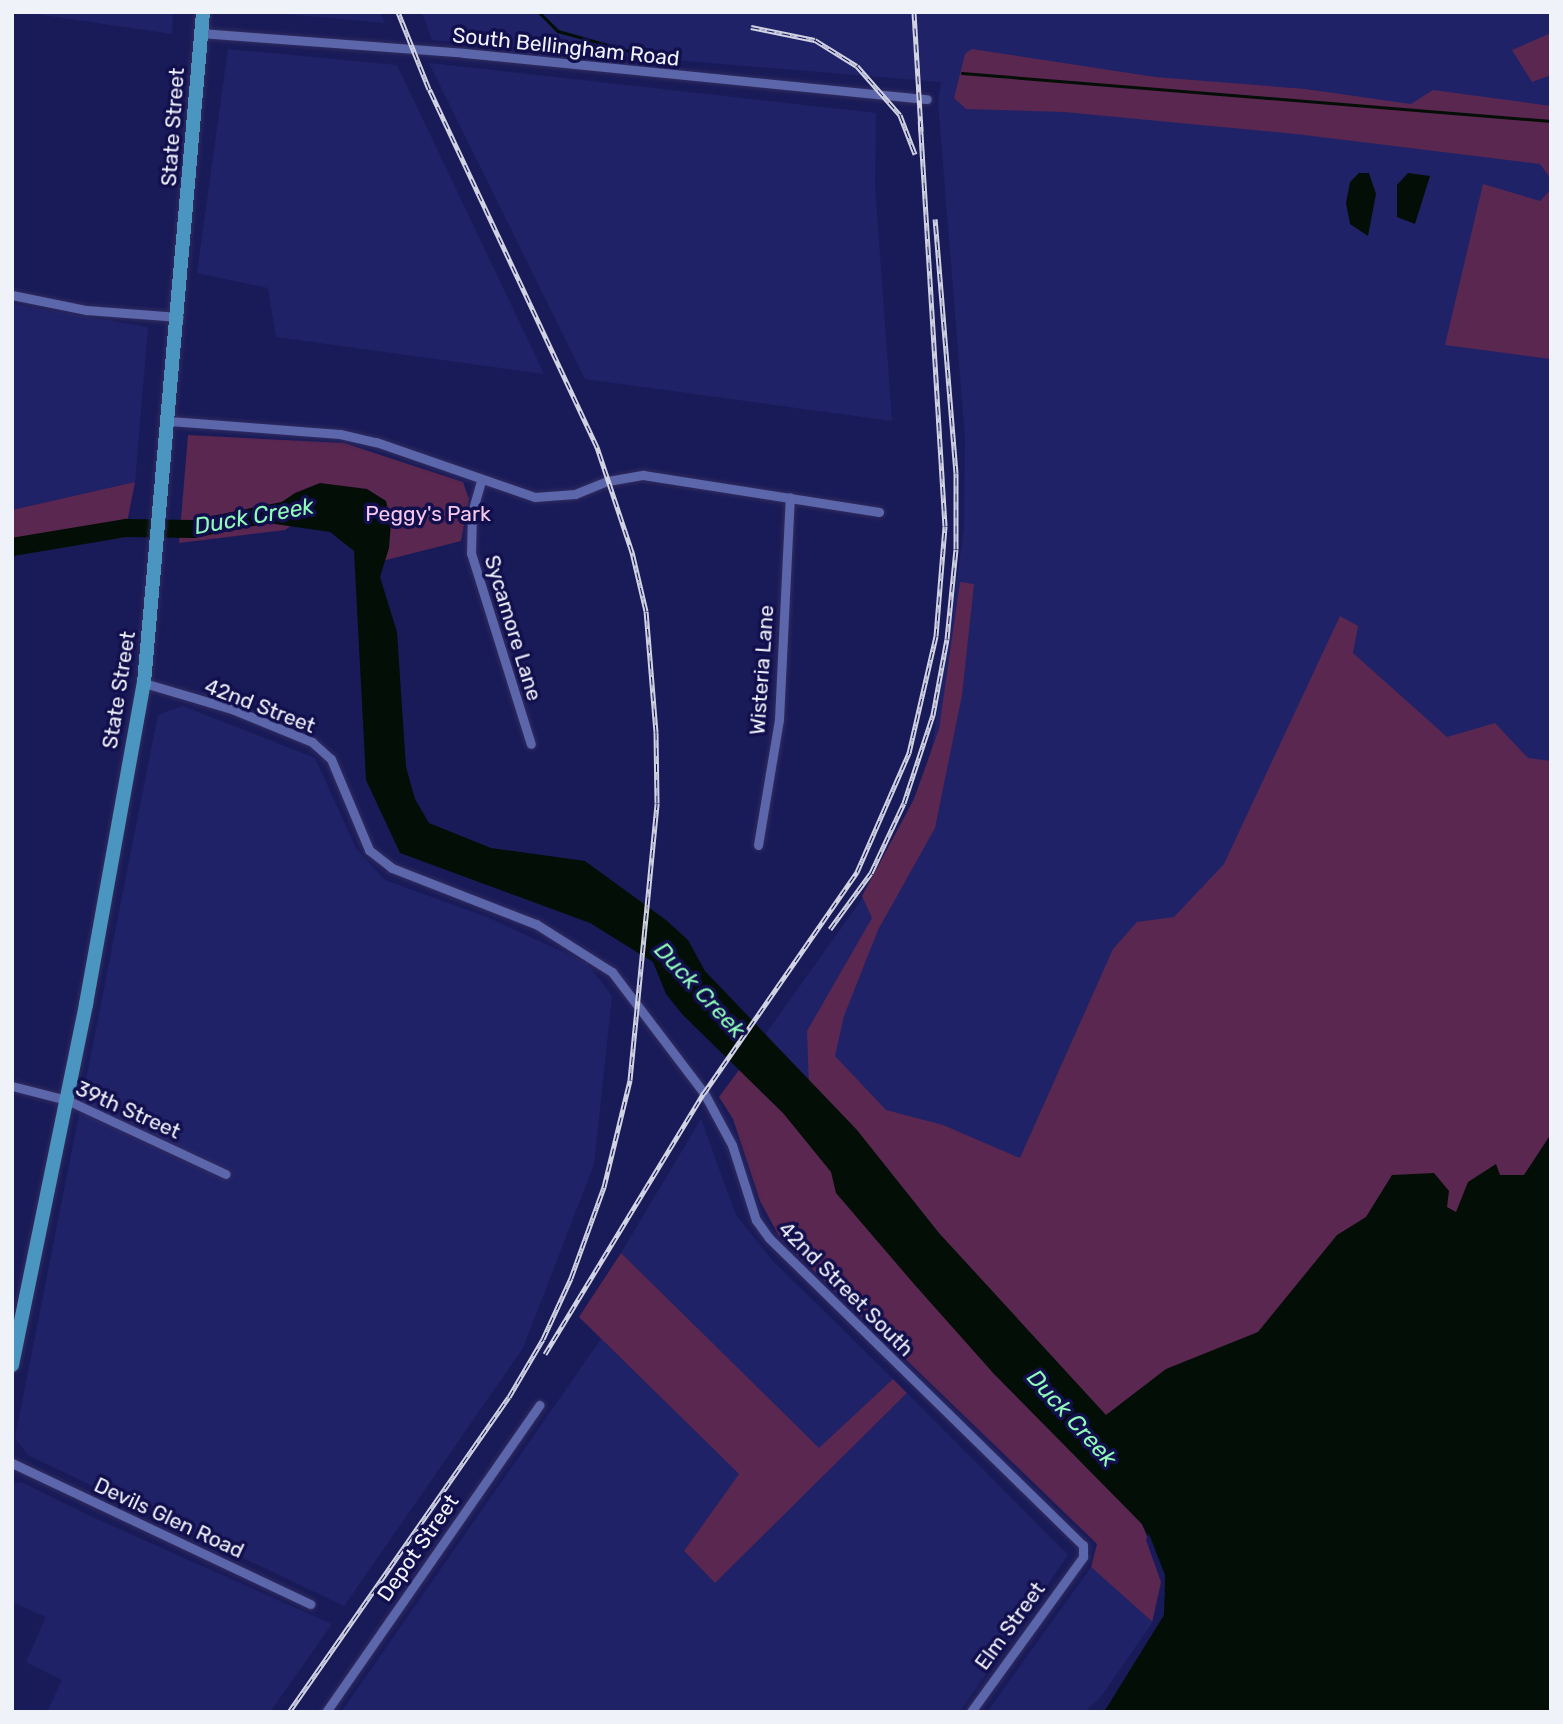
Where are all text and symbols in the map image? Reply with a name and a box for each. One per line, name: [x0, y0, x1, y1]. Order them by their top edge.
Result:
street label: South Bellingham Road: [451, 23, 681, 71]
street label: State Street: [156, 67, 190, 187]
water label: Duck Creek: [192, 492, 316, 540]
park label: Peggy's Park: [365, 501, 491, 527]
street label: Sycamore Lane: [479, 552, 547, 704]
street label: Wisteria Lane: [745, 604, 779, 736]
street label: State Street: [97, 629, 141, 751]
street label: 42nd Street: [201, 673, 319, 739]
water label: Duck Creek: [648, 936, 752, 1044]
street label: 39th Street: [72, 1076, 184, 1144]
street label: 42nd Street South: [773, 1216, 919, 1362]
water label: Duck Creek: [1021, 1364, 1123, 1472]
street label: Devils Glen Road: [90, 1472, 248, 1564]
street label: Depot Street: [372, 1490, 464, 1606]
street label: Elm Street: [970, 1577, 1050, 1675]

